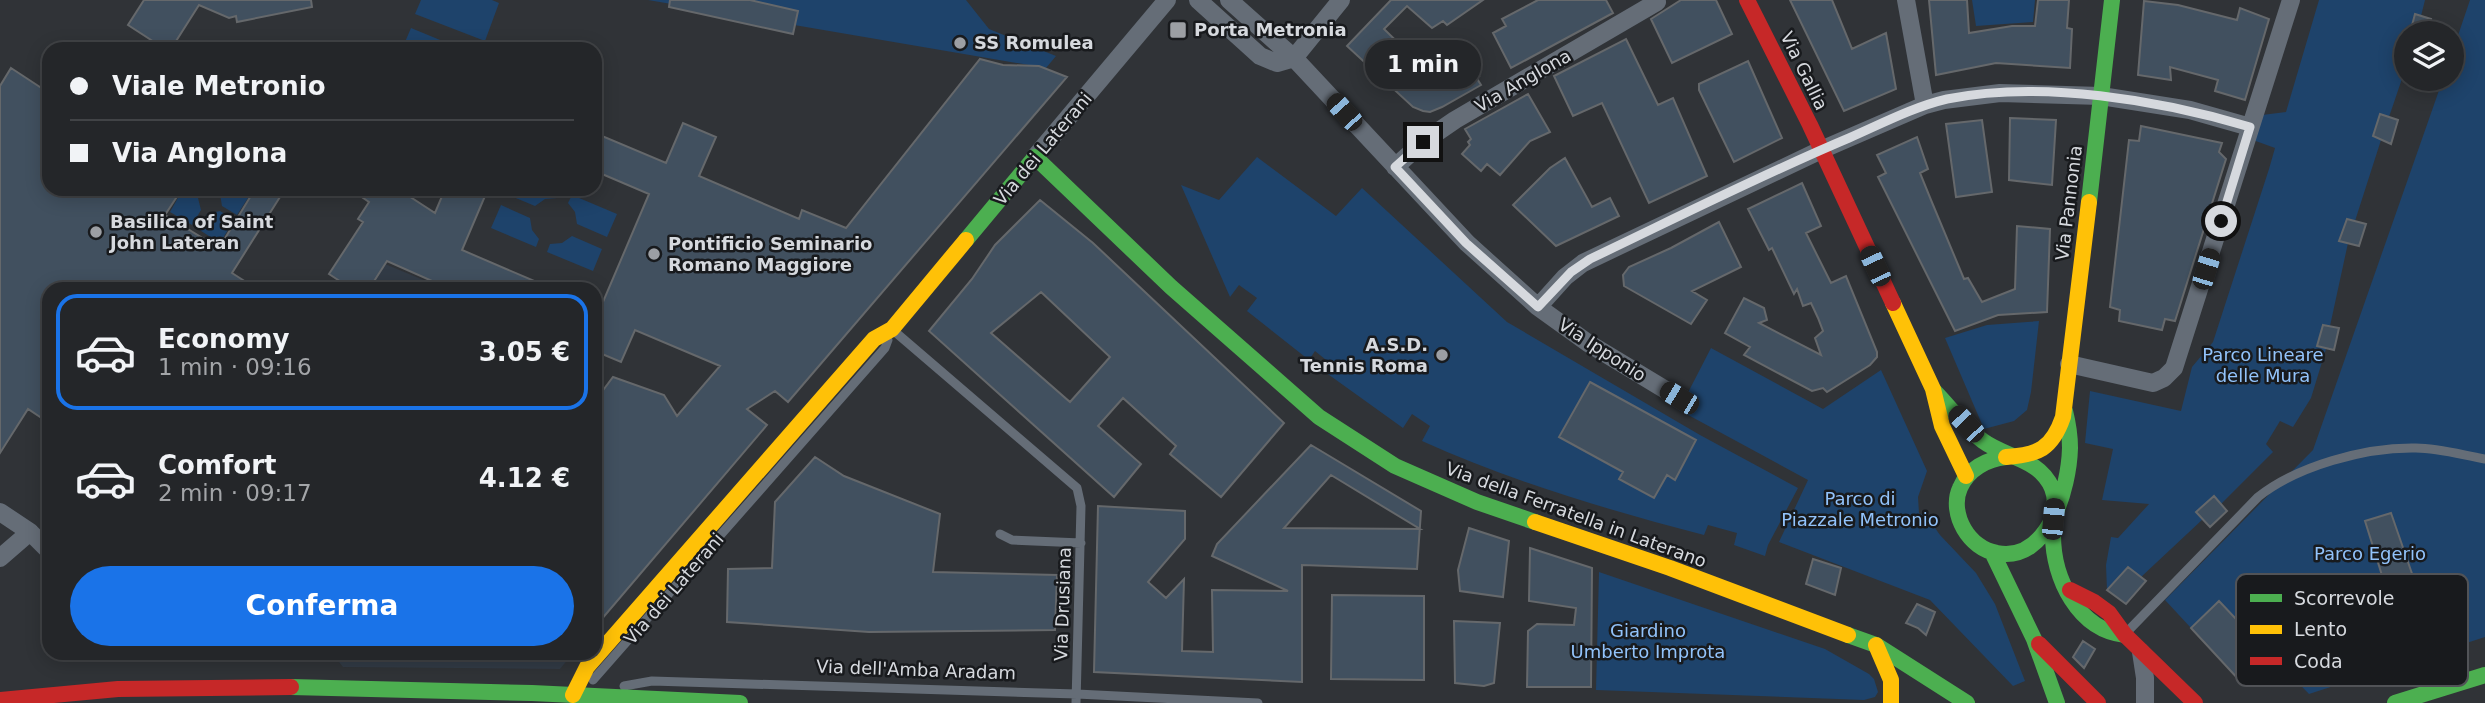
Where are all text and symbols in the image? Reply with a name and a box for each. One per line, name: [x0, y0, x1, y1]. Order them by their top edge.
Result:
place label: Porta Metronia: [1194, 19, 1347, 40]
marker: Porta Metronia: [1168, 20, 1188, 40]
map controls: [2394, 21, 2464, 91]
button: layers: [2394, 21, 2464, 91]
street label: Via Gallia: [1776, 28, 1832, 113]
place label: SS Romulea: [974, 32, 1094, 53]
marker: SS Romulea: [952, 35, 968, 51]
callout: 1 min: [1365, 40, 1481, 90]
street label: Via Anglona: [1471, 45, 1574, 116]
text: 1 min: [1387, 51, 1459, 77]
text: Viale Metronio: [112, 71, 326, 101]
street label: Via dei Laterani: [989, 88, 1096, 209]
car: [1323, 89, 1366, 135]
route end: [1407, 126, 1439, 158]
text: Via Anglona: [112, 138, 287, 168]
street label: Via Pannonia: [2051, 144, 2086, 262]
route start: [2205, 205, 2237, 237]
place label: Basilica of Saint John Lateran: [108, 211, 274, 253]
marker: Basilica of Saint John Lateran: [88, 224, 104, 240]
place label: Pontificio Seminario Romano Maggiore: [668, 233, 872, 275]
car: [1857, 243, 1894, 289]
marker: Pontificio Seminario Romano Maggiore: [646, 246, 662, 262]
car: [2190, 246, 2223, 292]
street label: Via Ipponio: [1555, 313, 1650, 386]
icon: car: [74, 321, 137, 384]
text: Economy: [158, 324, 289, 354]
place label: A.S.D. Tennis Roma: [1300, 334, 1428, 376]
text: 3.05 €: [479, 337, 570, 367]
park label: Parco Lineare delle Mura: [2202, 344, 2324, 386]
marker: A.S.D. Tennis Roma: [1434, 347, 1450, 363]
text: 1 min · 09:16: [158, 354, 312, 380]
car: [1656, 378, 1703, 418]
car: [1944, 401, 1989, 447]
icon: car: [74, 447, 137, 510]
text: Comfort: [158, 450, 276, 480]
street label: Via della Ferratella in Laterano: [1443, 457, 1709, 572]
text: 4.12 €: [479, 463, 570, 493]
text: 2 min · 09:17: [158, 480, 312, 506]
park label: Parco di Piazzale Metronio: [1781, 488, 1939, 530]
car: [2041, 497, 2066, 541]
street label: Via dei Laterani: [619, 529, 728, 649]
park label: Parco Egerio: [2314, 543, 2426, 564]
street label: Via Drusiana: [1050, 547, 1075, 661]
button: Conferma: [70, 566, 574, 646]
legend: [2236, 574, 2468, 686]
text: Scorrevole: [2294, 587, 2395, 609]
text: Lento: [2294, 618, 2347, 640]
park label: Giardino Umberto Improta: [1571, 620, 1725, 662]
text: Coda: [2294, 650, 2343, 672]
street label: Via dell'Amba Aradam: [816, 656, 1016, 683]

